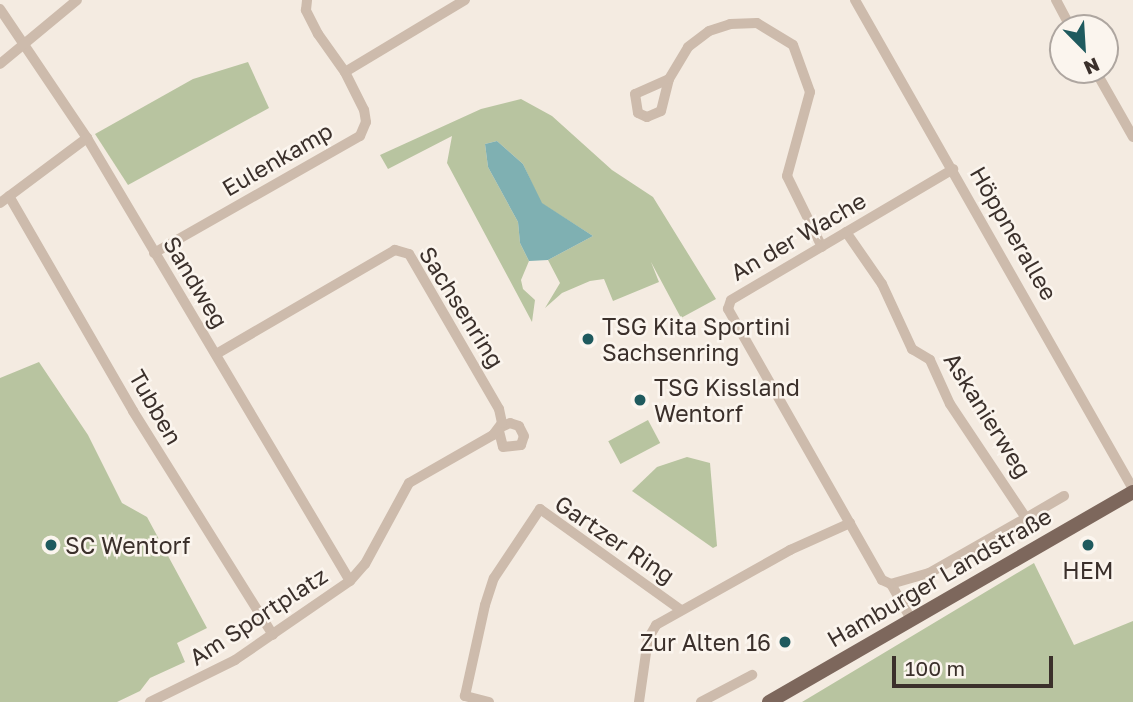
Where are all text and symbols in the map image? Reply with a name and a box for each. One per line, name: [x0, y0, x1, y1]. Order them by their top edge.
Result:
north arrow: [1049, 14, 1119, 84]
text: N: [1081, 53, 1103, 80]
street label: Eulenkamp: [217, 116, 337, 202]
street label: Höppnerallee: [965, 161, 1063, 305]
street label: An der Wache: [725, 186, 871, 286]
street label: Sandweg: [158, 231, 234, 333]
street label: Sachsenring: [414, 241, 510, 373]
place label: TSG Kita Sportini Sachsenring: [602, 312, 790, 366]
marker: TSG Kita Sportini Sachsenring: [580, 331, 596, 347]
street label: Askanierweg: [939, 347, 1037, 483]
street label: Tubben: [124, 365, 188, 449]
place label: TSG Kissland Wentorf: [654, 373, 800, 427]
marker: TSG Kissland Wentorf: [632, 392, 648, 408]
street label: Gartzer Ring: [550, 489, 680, 589]
street label: Hamburger Landstraße: [822, 501, 1056, 653]
place label: SC Wentorf: [65, 531, 190, 559]
marker: SC Wentorf: [43, 537, 59, 553]
marker: HEM: [1080, 537, 1096, 553]
place label: HEM: [1062, 556, 1114, 584]
street label: Am Sportplatz: [184, 561, 332, 671]
place label: Zur Alten 16: [640, 628, 771, 656]
marker: Zur Alten 16: [777, 634, 793, 650]
scale bar: [895, 642, 1056, 686]
text: 100 m: [905, 655, 965, 681]

